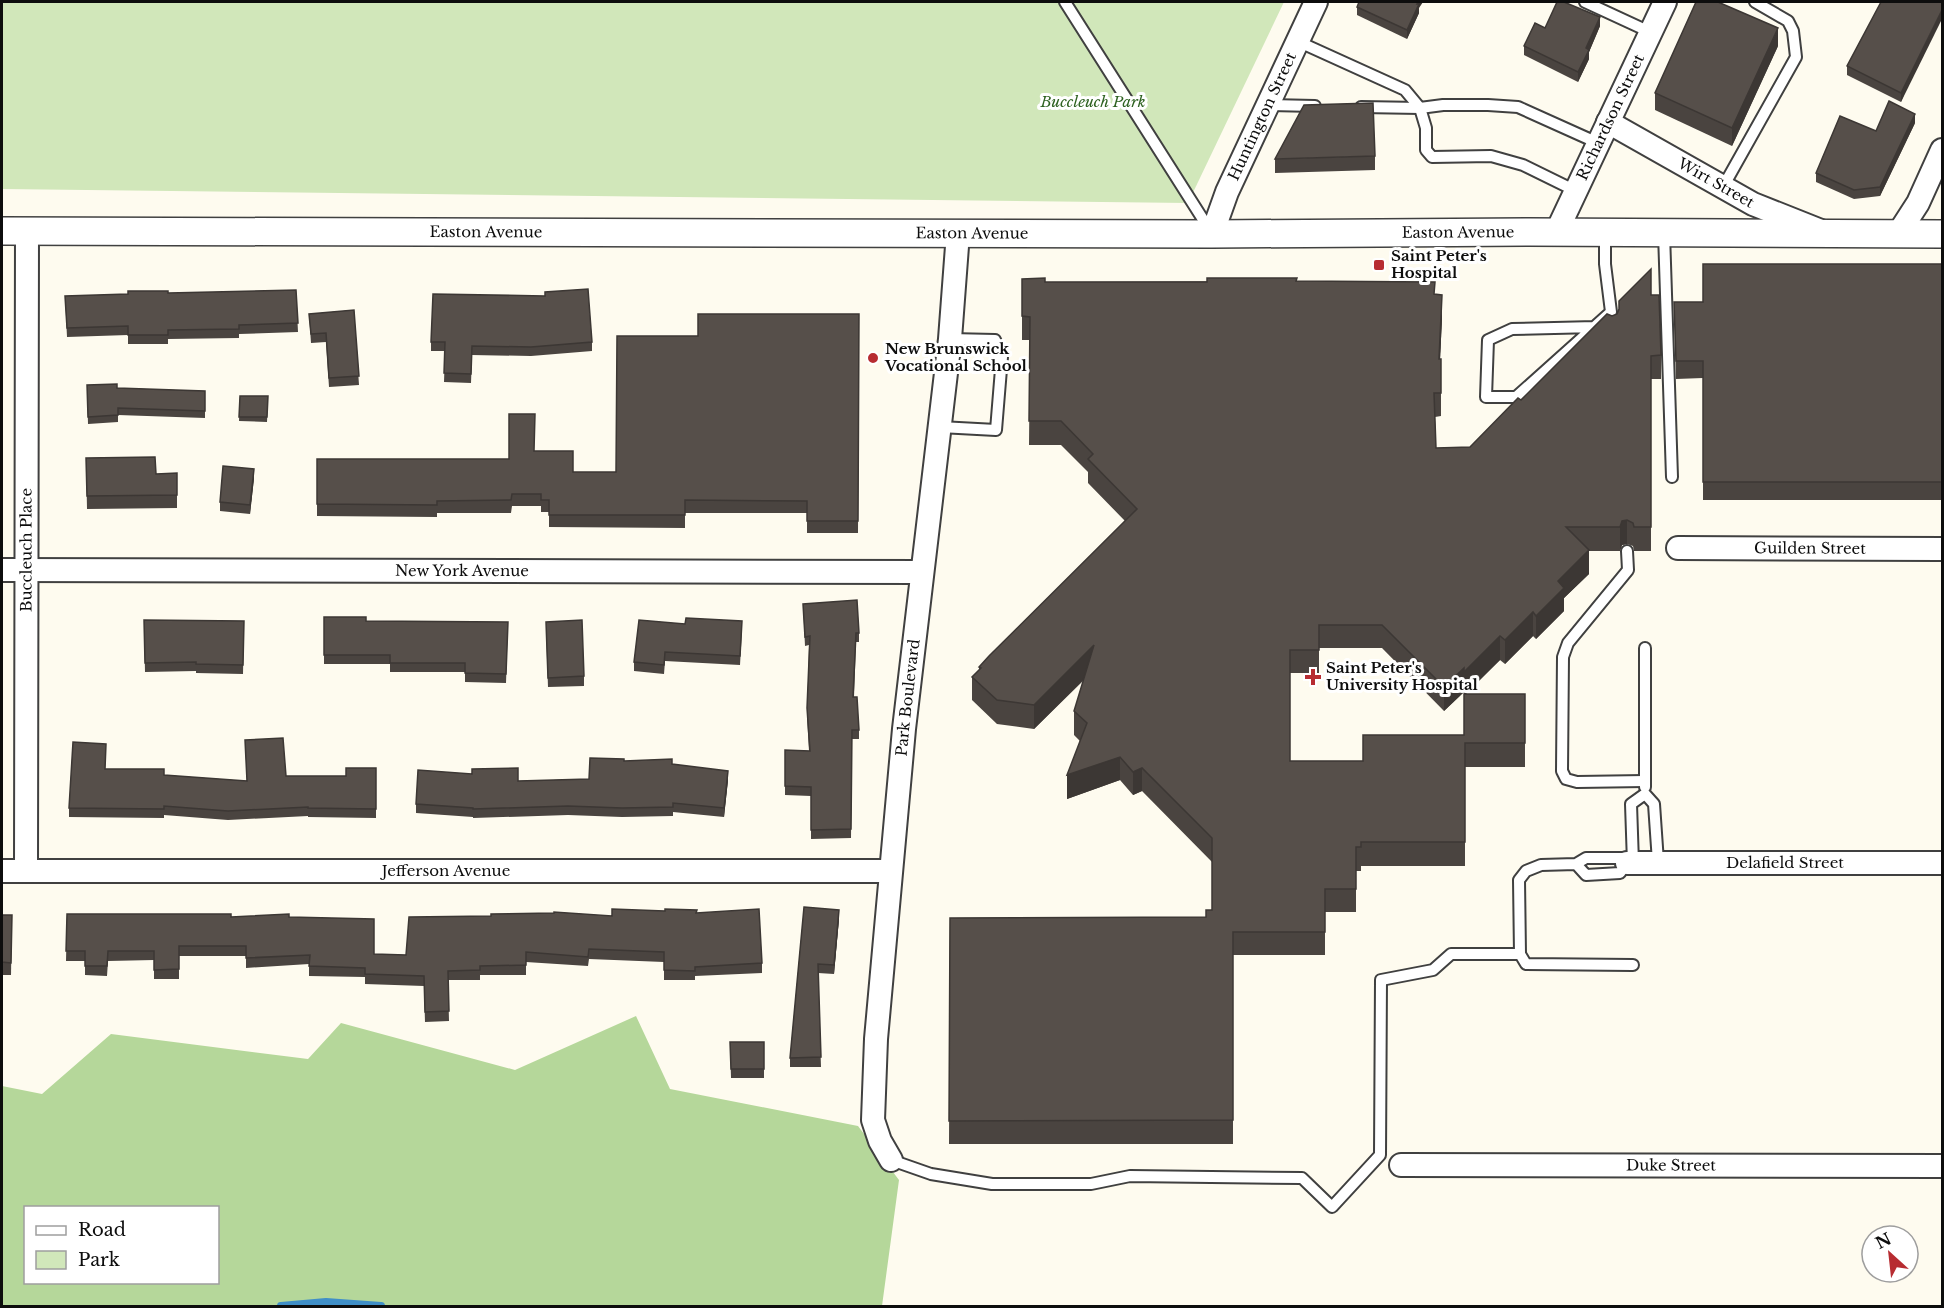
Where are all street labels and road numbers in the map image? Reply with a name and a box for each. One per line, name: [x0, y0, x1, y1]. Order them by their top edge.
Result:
street label: Huntington Street: [1224, 49, 1300, 183]
street label: Richardson Street: [1572, 51, 1648, 183]
street label: Wirt Street: [1674, 153, 1758, 212]
street label: Easton Avenue: [430, 222, 542, 241]
street label: Easton Avenue: [1402, 222, 1514, 242]
street label: Easton Avenue: [916, 223, 1028, 243]
street label: Buccleuch Place: [16, 488, 36, 612]
street label: Guilden Street: [1754, 538, 1866, 558]
street label: New York Avenue: [395, 561, 529, 580]
street label: Park Boulevard: [892, 638, 924, 757]
street label: Delafield Street: [1726, 853, 1844, 872]
street label: Jefferson Avenue: [380, 861, 510, 880]
street label: Duke Street: [1626, 1155, 1716, 1175]

